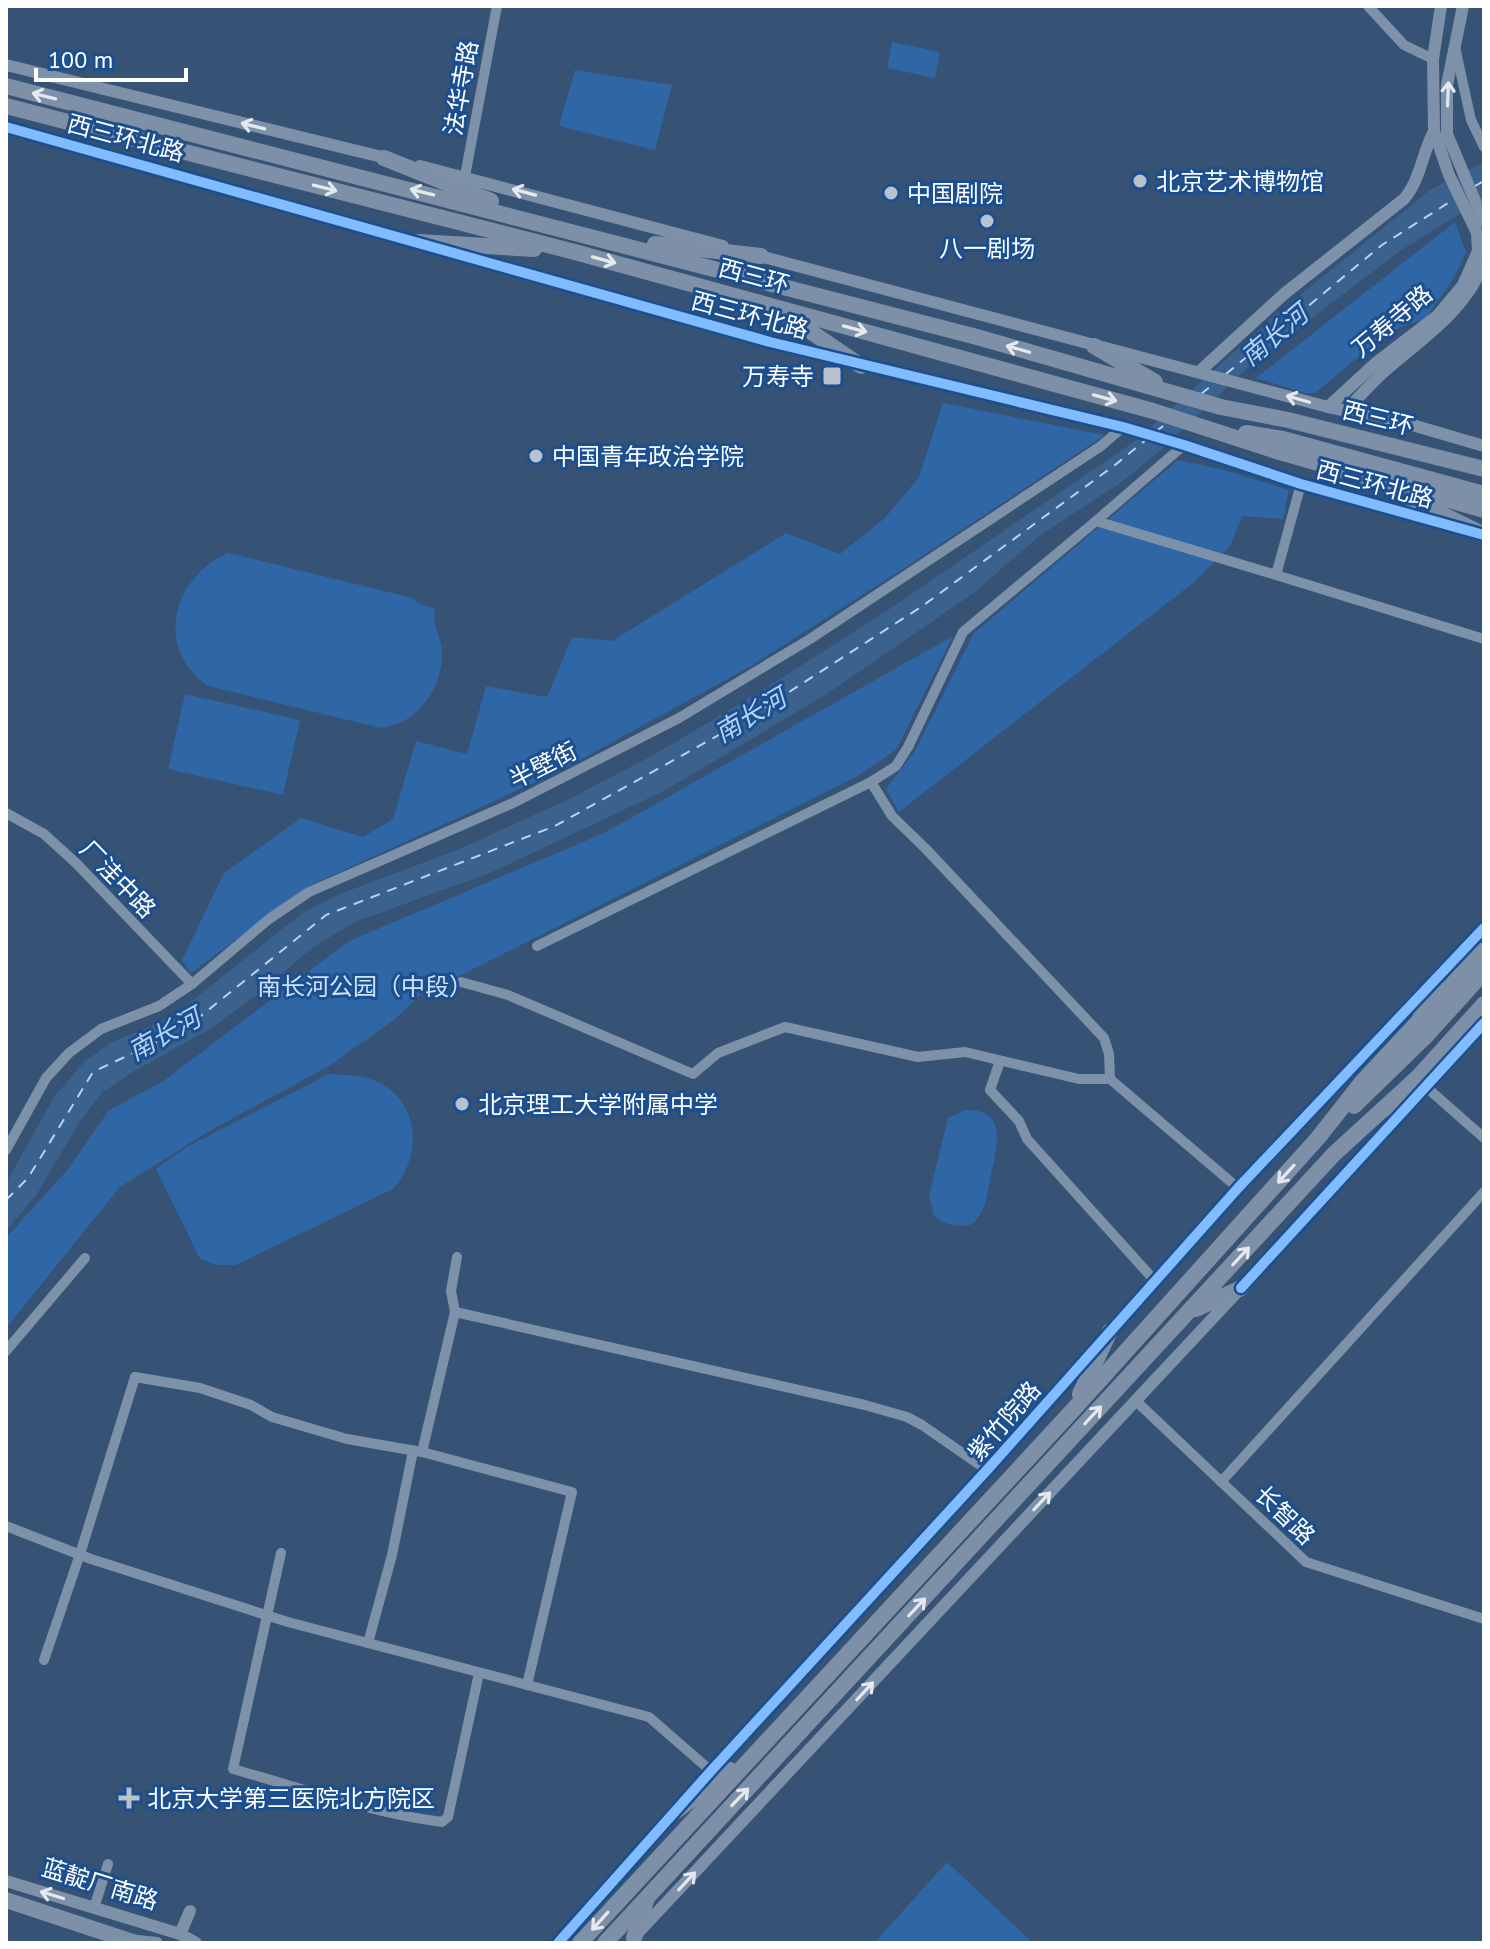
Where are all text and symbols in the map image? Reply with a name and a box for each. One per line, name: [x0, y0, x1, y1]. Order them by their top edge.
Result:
scale bar: [36, 32, 186, 82]
street label: 法华寺路: [437, 38, 485, 138]
text: 100 m: [48, 44, 113, 75]
one-way arrow: [1440, 81, 1455, 107]
one-way arrow: [31, 87, 57, 102]
street label: 西三环北路: [64, 107, 188, 169]
one-way arrow: [241, 117, 267, 132]
place label: 北京艺术博物馆: [1156, 166, 1324, 197]
marker: 北京艺术博物馆: [1131, 172, 1149, 190]
place label: 中国剧院: [907, 178, 1003, 209]
one-way arrow: [312, 181, 338, 196]
one-way arrow: [409, 184, 435, 199]
one-way arrow: [511, 184, 537, 199]
marker: 中国剧院: [882, 184, 900, 202]
marker: 八一剧场: [978, 212, 996, 230]
place label: 八一剧场: [939, 233, 1035, 264]
street label: 西三环: [715, 252, 793, 300]
one-way arrow: [591, 253, 617, 268]
street label: 万寿寺路: [1345, 278, 1439, 364]
street label: 西三环北路: [688, 284, 812, 346]
water label: 南长河: [1234, 294, 1318, 373]
one-way arrow: [841, 322, 867, 337]
one-way arrow: [1006, 341, 1032, 356]
place label: 万寿寺: [742, 361, 814, 392]
marker: 万寿寺: [821, 365, 843, 387]
one-way arrow: [1285, 391, 1311, 406]
one-way arrow: [1092, 392, 1118, 407]
street label: 西三环: [1339, 394, 1417, 442]
place label: 中国青年政治学院: [552, 441, 744, 472]
marker: 中国青年政治学院: [527, 447, 545, 465]
street label: 西三环北路: [1313, 453, 1437, 515]
water label: 南长河: [708, 678, 796, 749]
street label: 半壁街: [504, 735, 582, 795]
street label: 厂洼中路: [74, 834, 162, 924]
park label: 南长河公园（中段）: [257, 971, 473, 1002]
water label: 南长河: [122, 998, 210, 1067]
place label: 北京理工大学附属中学: [478, 1089, 718, 1120]
marker: 北京理工大学附属中学: [453, 1095, 471, 1113]
one-way arrow: [1277, 1164, 1295, 1184]
one-way arrow: [1231, 1246, 1250, 1266]
street label: 紫竹院路: [961, 1375, 1047, 1467]
one-way arrow: [1084, 1406, 1102, 1426]
street label: 长智路: [1248, 1479, 1322, 1551]
one-way arrow: [1033, 1491, 1052, 1511]
one-way arrow: [908, 1597, 926, 1617]
one-way arrow: [855, 1681, 874, 1701]
place label: 北京大学第三医院北方院区: [147, 1783, 435, 1814]
marker: 北京大学第三医院北方院区: [118, 1787, 140, 1809]
one-way arrow: [731, 1788, 749, 1808]
street label: 蓝靛厂南路: [38, 1852, 162, 1916]
one-way arrow: [678, 1871, 697, 1891]
one-way arrow: [39, 1887, 65, 1902]
one-way arrow: [591, 1910, 609, 1930]

